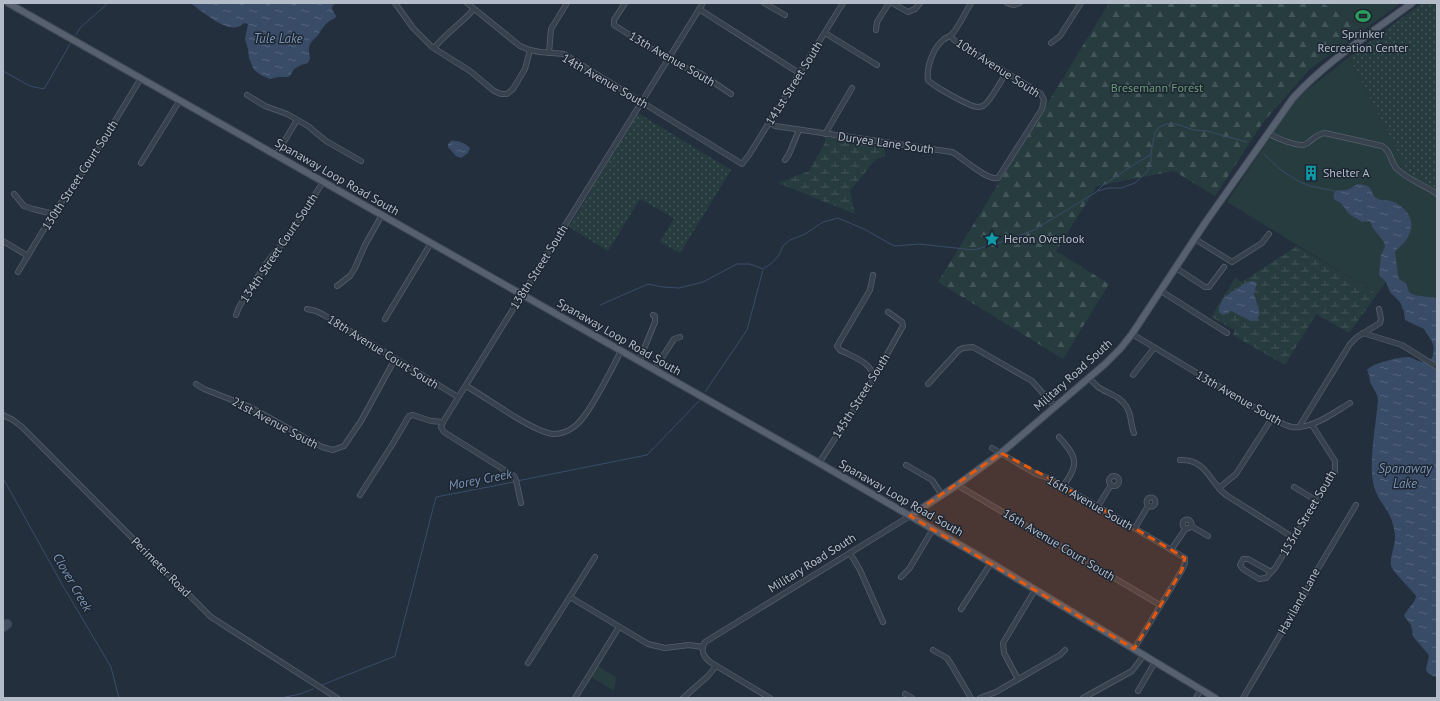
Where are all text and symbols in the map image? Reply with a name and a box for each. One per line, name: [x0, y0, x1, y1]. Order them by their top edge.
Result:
sports icon: Sprinker Recreation Center: [1354, 7, 1372, 25]
place label: Sprinker Recreation Center: [1318, 26, 1408, 55]
street label: 13th Avenue South: [626, 28, 718, 89]
water label: Tule Lake: [254, 30, 302, 47]
street label: 10th Avenue South: [953, 35, 1043, 100]
street label: 141st Street South: [762, 38, 825, 127]
street label: 14th Avenue South: [559, 50, 651, 111]
park label: Bresemann Forest: [1111, 80, 1203, 95]
street label: 130th Street Court South: [38, 117, 121, 233]
street label: Duryea Lane South: [837, 128, 935, 157]
street label: Spanaway Loop Road South: [272, 135, 402, 218]
building icon: Shelter A: [1302, 164, 1320, 182]
place label: Shelter A: [1323, 165, 1370, 180]
street label: 134th Street Court South: [237, 190, 321, 305]
street label: 138th Street South: [506, 222, 571, 312]
place icon: Heron Overlook: [983, 230, 1001, 248]
place label: Heron Overlook: [1004, 231, 1085, 246]
street label: Spanaway Loop Road South: [554, 295, 684, 378]
street label: 18th Avenue Court South: [325, 311, 442, 392]
street label: Military Road South: [1030, 335, 1115, 414]
street label: 145th Street South: [828, 351, 893, 441]
street label: 13th Avenue South: [1193, 367, 1285, 428]
street label: 21st Avenue South: [230, 393, 321, 452]
street label: Spanaway Loop Road South: [836, 456, 966, 539]
water label: Spanaway Lake: [1378, 460, 1433, 492]
water label: Morey Creek: [447, 465, 514, 494]
street label: 153rd Street South: [1276, 467, 1339, 558]
street label: 16th Avenue South: [1044, 472, 1136, 533]
street label: 16th Avenue Court South: [1000, 505, 1118, 584]
street label: Military Road South: [765, 530, 858, 596]
street label: Perimeter Road: [128, 534, 194, 600]
water label: Clover Creek: [49, 550, 97, 616]
street label: Haviland Lane: [1274, 565, 1323, 636]

